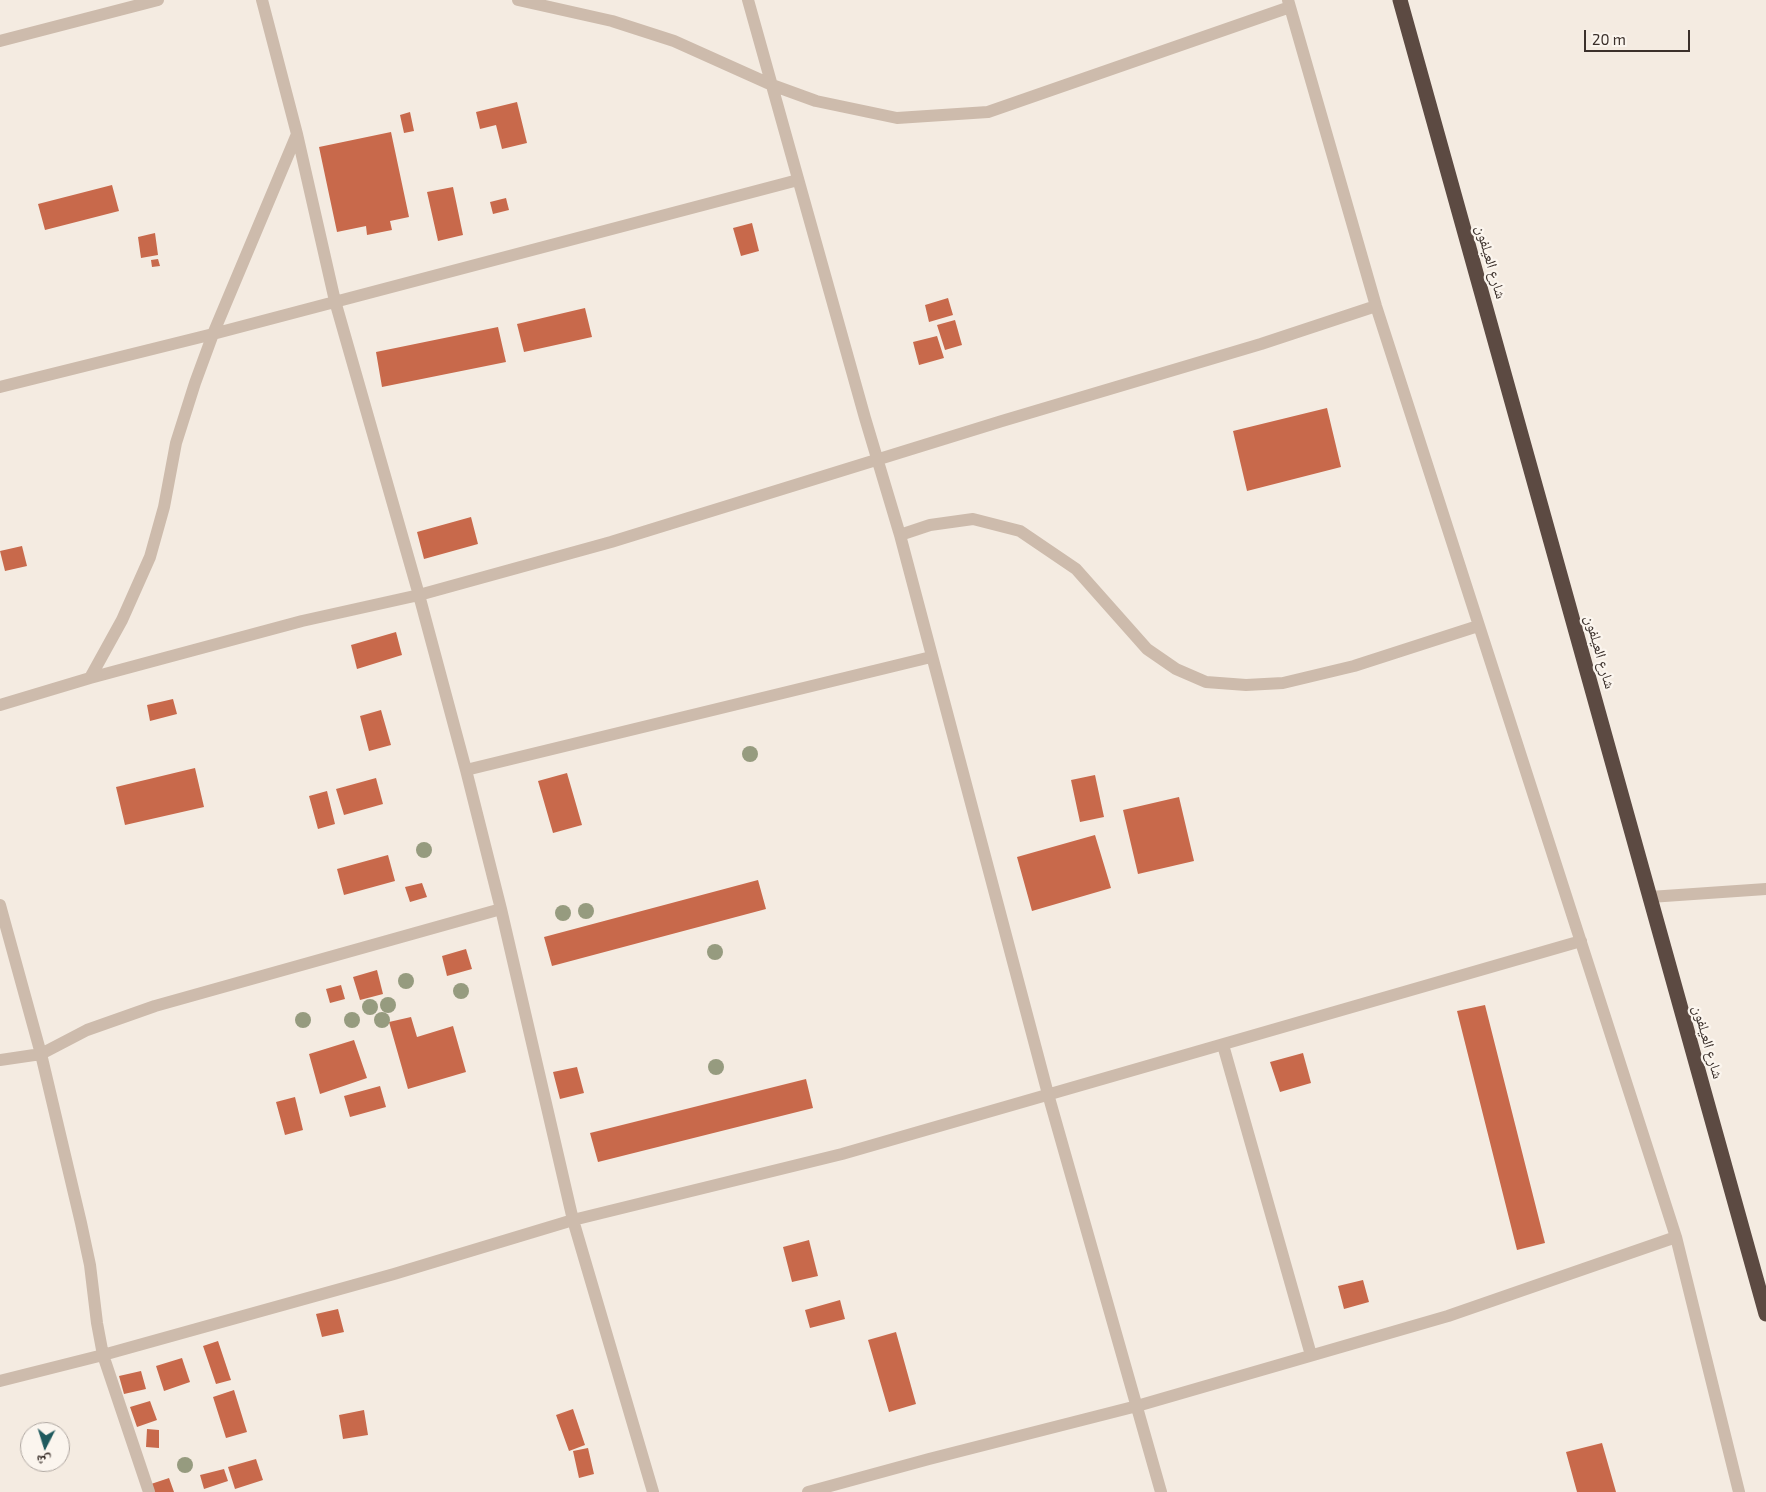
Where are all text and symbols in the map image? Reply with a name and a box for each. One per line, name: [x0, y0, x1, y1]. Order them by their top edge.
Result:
scale bar: [1586, 20, 1692, 52]
text: 20 m: [1592, 30, 1626, 48]
street label: شارع العيلفون: [1472, 223, 1510, 301]
street label: شارع العيلفون: [1581, 613, 1619, 691]
street label: شارع العيلفون: [1689, 1003, 1727, 1081]
north arrow: [20, 1422, 70, 1472]
text: ش: [36, 1452, 52, 1471]

